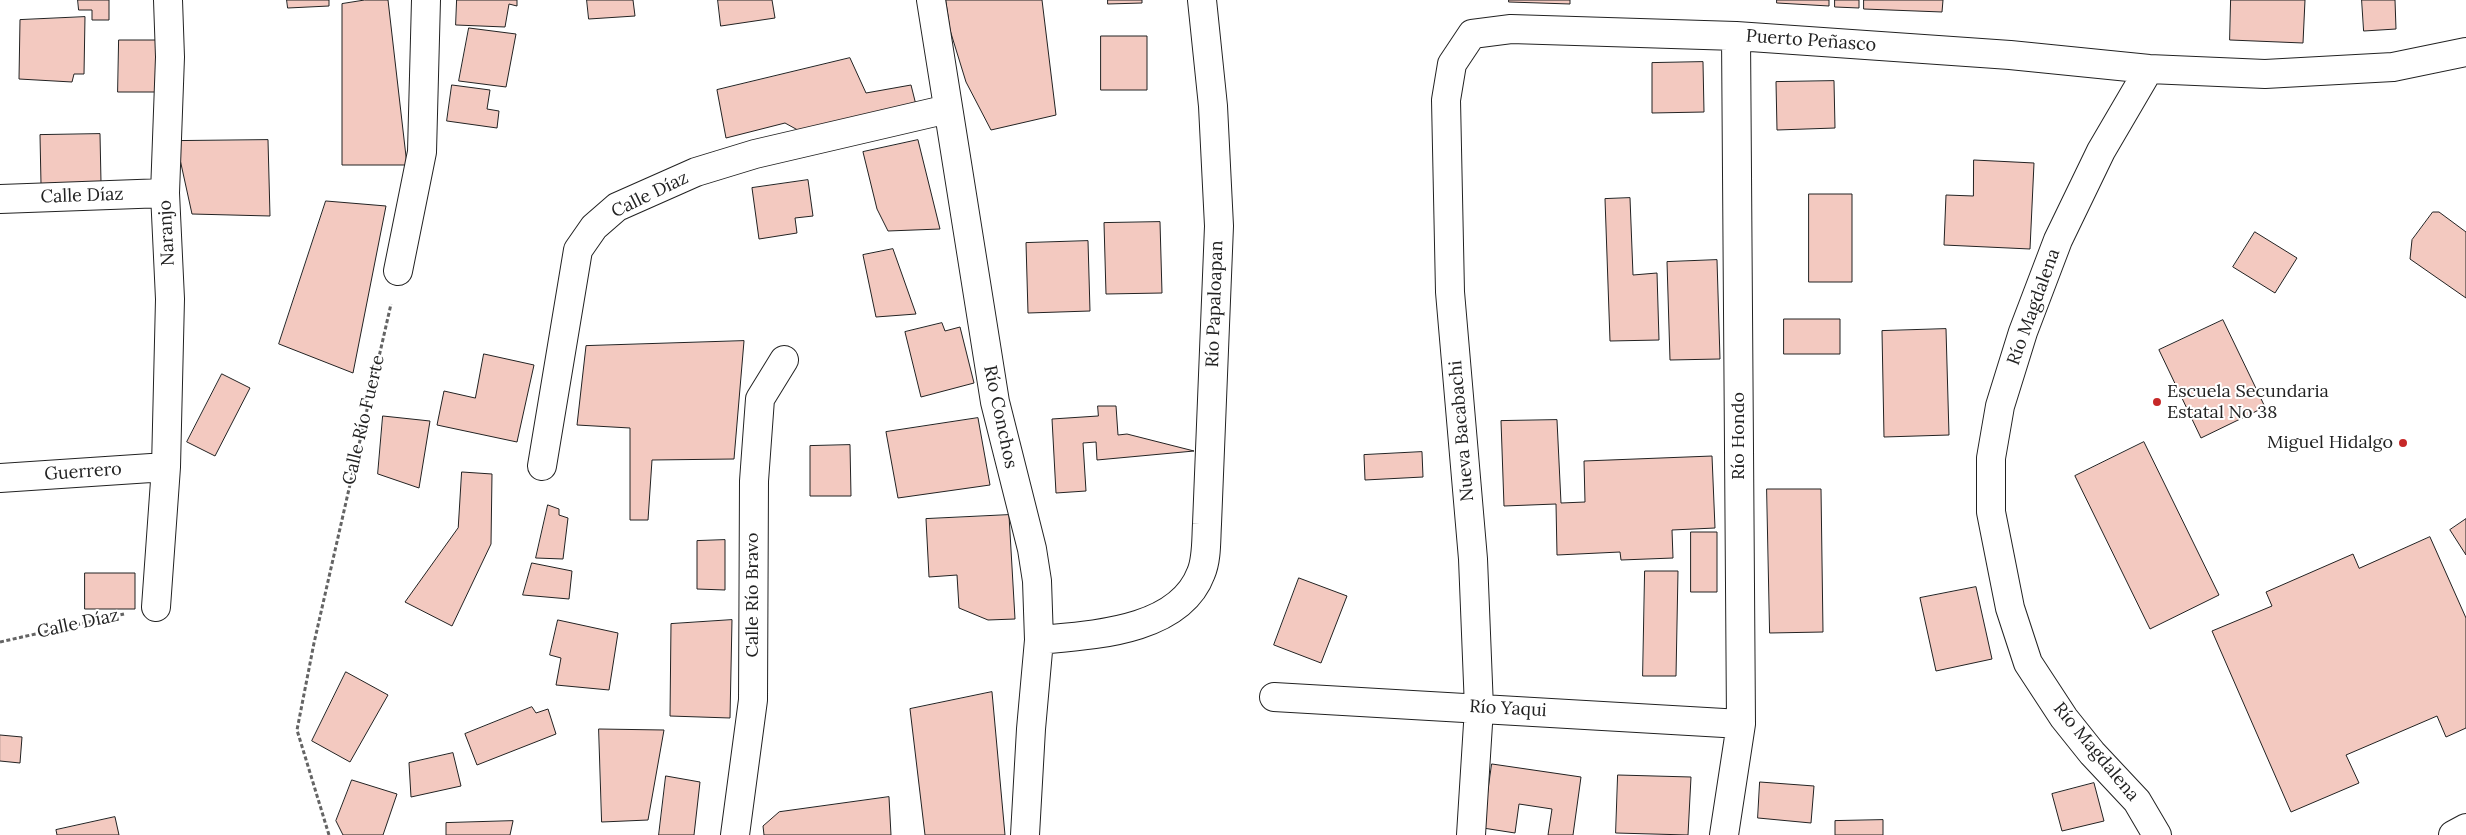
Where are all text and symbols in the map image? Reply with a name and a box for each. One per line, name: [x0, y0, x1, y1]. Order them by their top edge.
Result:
street label: Puerto Peñasco: [1745, 26, 1877, 56]
street label: Calle Díaz: [608, 167, 692, 223]
street label: Calle Díaz: [40, 184, 124, 208]
street label: Naranjo: [154, 200, 180, 266]
street label: Río Papaloapan: [1202, 240, 1228, 368]
street label: Río Magdalena: [2003, 246, 2065, 368]
street label: Calle Río Fuerte: [339, 353, 389, 487]
street label: Nueva Bacabachi: [1445, 360, 1479, 502]
street label: Río Conchos: [979, 363, 1021, 471]
place label: Escuela Secundaria Estatal No 38: [2167, 381, 2329, 424]
street label: Río Hondo: [1728, 392, 1750, 480]
marker: Escuela Secundaria Estatal No 38: [2151, 396, 2163, 408]
place label: Miguel Hidalgo: [2267, 432, 2393, 454]
marker: Miguel Hidalgo: [2397, 437, 2409, 449]
street label: Guerrero: [44, 459, 122, 485]
street label: Calle Río Bravo: [742, 532, 764, 658]
street label: Calle Díaz: [35, 605, 121, 643]
street label: Río Yaqui: [1469, 696, 1547, 722]
street label: Río Magdalena: [2048, 698, 2144, 806]

